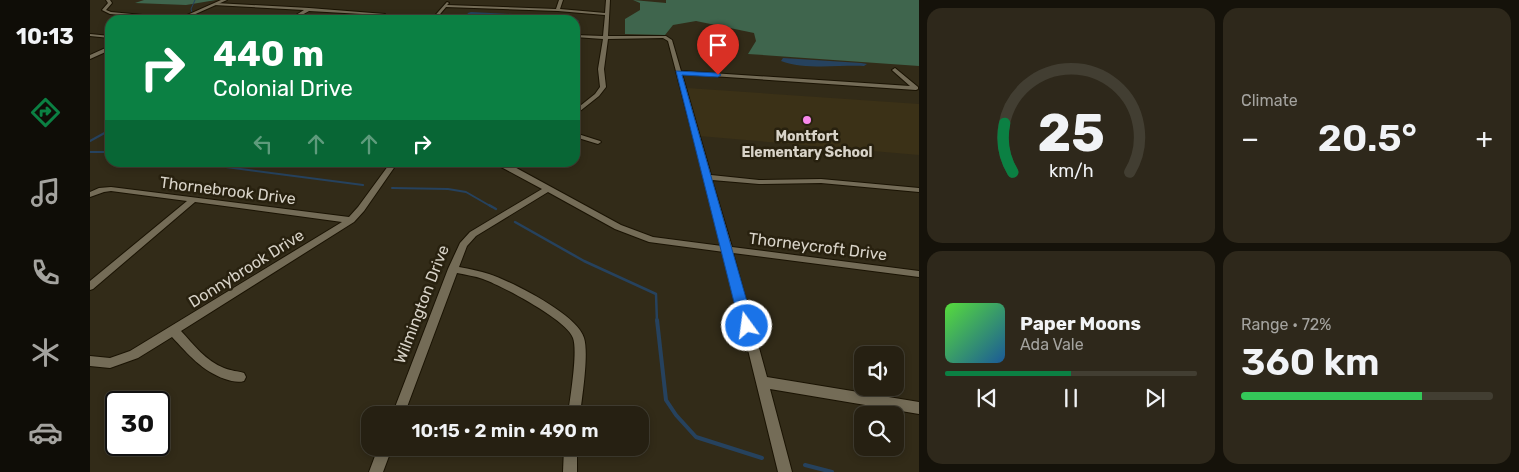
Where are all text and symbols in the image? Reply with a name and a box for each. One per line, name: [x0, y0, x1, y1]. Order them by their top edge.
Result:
text: 10:13: [16, 23, 74, 50]
pin: [697, 24, 739, 75]
icon: arrive: [704, 31, 732, 59]
text: 440 m: [213, 33, 324, 75]
icon: right: [130, 35, 195, 100]
text: Colonial Drive: [213, 75, 353, 102]
text: Climate: [1241, 91, 1298, 110]
icon: directions: [28, 95, 63, 130]
text: 25: [1037, 102, 1105, 164]
marker: Montfort Elementary School: [801, 114, 813, 126]
text: 20.5°: [1318, 115, 1417, 161]
text: −: [1241, 122, 1259, 155]
text: +: [1476, 122, 1493, 155]
place label: Montfort Elementary School: [741, 128, 873, 161]
icon: left: [249, 130, 277, 158]
icon: ahead: [302, 130, 330, 158]
icon: ahead: [355, 130, 383, 158]
icon: right: [408, 130, 436, 158]
text: km/h: [1049, 160, 1093, 181]
street label: Thornebrook Drive: [159, 173, 297, 208]
icon: music: [28, 175, 63, 210]
street label: Donnybrook Drive: [185, 225, 308, 312]
street label: Thorneycroft Drive: [748, 229, 888, 264]
street label: Wilmington Drive: [390, 242, 453, 366]
icon: phone: [28, 255, 63, 290]
position arrow: [720, 299, 772, 351]
text: Paper Moons: [1020, 312, 1141, 335]
text: Range · 72%: [1241, 315, 1331, 334]
icon: climate: [28, 335, 63, 370]
text: Ada Vale: [1020, 335, 1084, 354]
text: 360 km: [1241, 339, 1380, 385]
map controls: [854, 346, 904, 456]
button: sound: [854, 346, 904, 396]
icon: previous: [973, 384, 1001, 412]
icon: pause: [1057, 384, 1085, 412]
icon: next: [1141, 384, 1169, 412]
speed limit sign: 30: [105, 391, 170, 456]
button: search: [854, 406, 904, 456]
icon: car: [28, 415, 63, 450]
text: 10:15 · 2 min · 490 m: [411, 419, 599, 442]

